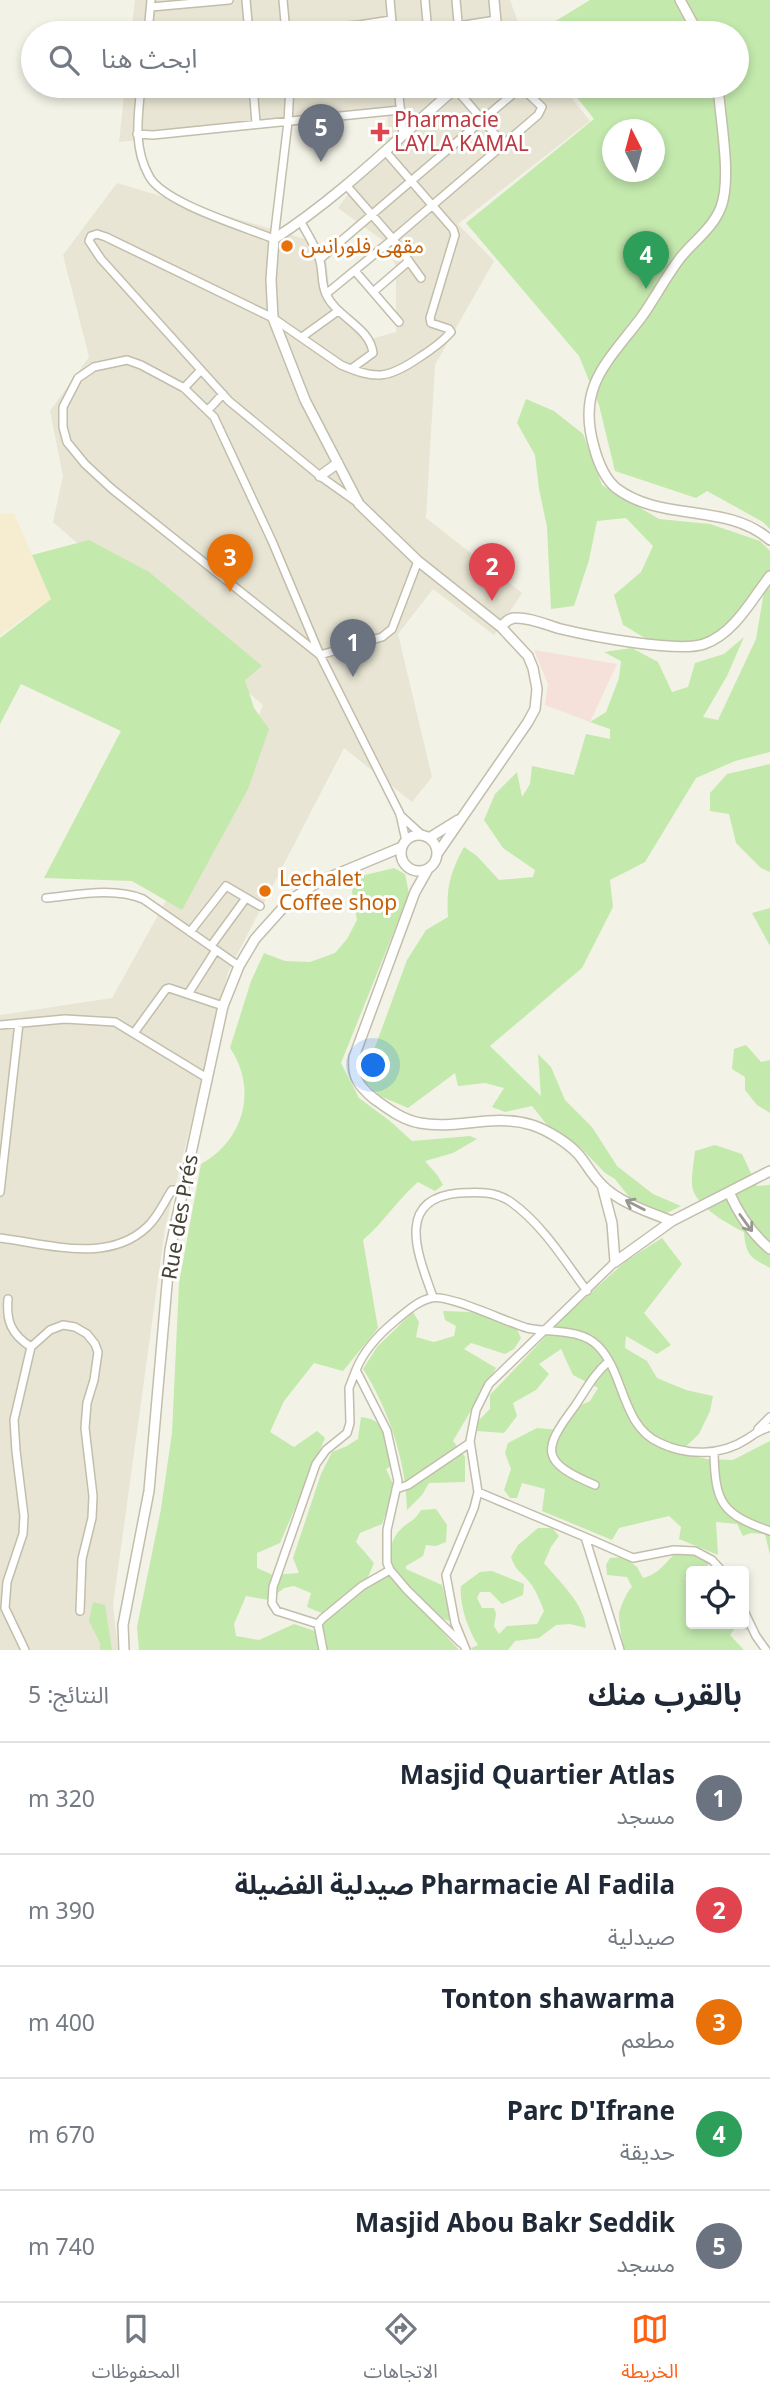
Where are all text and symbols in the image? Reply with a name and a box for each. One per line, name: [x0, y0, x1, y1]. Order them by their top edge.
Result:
search box: [21, 21, 749, 98]
text: ابحث هنا: [101, 40, 197, 76]
icon: search: [45, 41, 83, 79]
pin: 5: [298, 104, 344, 162]
place label: Pharmacie LAYLA KAMAL: [394, 105, 529, 157]
north arrow: [602, 119, 665, 182]
marker: Pharmacie LAYLA KAMAL: [372, 124, 388, 140]
place label: مقهى فلورانس: [301, 231, 424, 259]
pin: 4: [623, 231, 669, 289]
marker: مقهى فلورانس: [279, 238, 295, 254]
pin: 3: [207, 534, 253, 592]
pin: 2: [469, 543, 515, 601]
pin: 1: [330, 619, 376, 677]
place label: Lechalet Coffee shop: [279, 864, 397, 916]
marker: Lechalet Coffee shop: [257, 883, 273, 899]
your location: [356, 1048, 390, 1082]
street label: Rue des Prés: [154, 1152, 204, 1282]
one-way arrow: [626, 1198, 646, 1212]
one-way arrow: [738, 1214, 753, 1233]
map controls: [686, 1566, 749, 1629]
button: locate: [686, 1566, 749, 1629]
text: بالقرب منك: [588, 1673, 742, 1714]
text: النتائج: 5: [28, 1678, 109, 1710]
text: Masjid Quartier Atlas: [400, 1756, 675, 1792]
text: 320 m: [28, 1782, 95, 1814]
text: 1: [712, 1782, 726, 1814]
text: مسجد: [616, 1799, 675, 1831]
text: Pharmacie Al Fadila صيدلية الفضيلة: [235, 1866, 675, 1902]
text: 390 m: [28, 1894, 95, 1926]
text: 2: [712, 1894, 726, 1926]
text: صيدلية: [608, 1920, 675, 1952]
text: Tonton shawarma: [442, 1980, 675, 2016]
text: 400 m: [28, 2006, 95, 2038]
text: 3: [712, 2006, 726, 2038]
text: مطعم: [622, 2023, 675, 2055]
text: Parc D'Ifrane: [507, 2092, 675, 2128]
text: 670 m: [28, 2118, 95, 2150]
text: 4: [712, 2118, 726, 2150]
text: حديقة: [620, 2135, 675, 2167]
text: Masjid Abou Bakr Seddik: [355, 2204, 675, 2240]
text: 740 m: [28, 2230, 95, 2262]
text: 5: [712, 2230, 726, 2262]
text: مسجد: [616, 2247, 675, 2279]
tab: المحفوظات: [92, 2310, 180, 2392]
tab: الاتجاهات: [364, 2310, 438, 2392]
tab: الخريطة: [621, 2310, 678, 2392]

